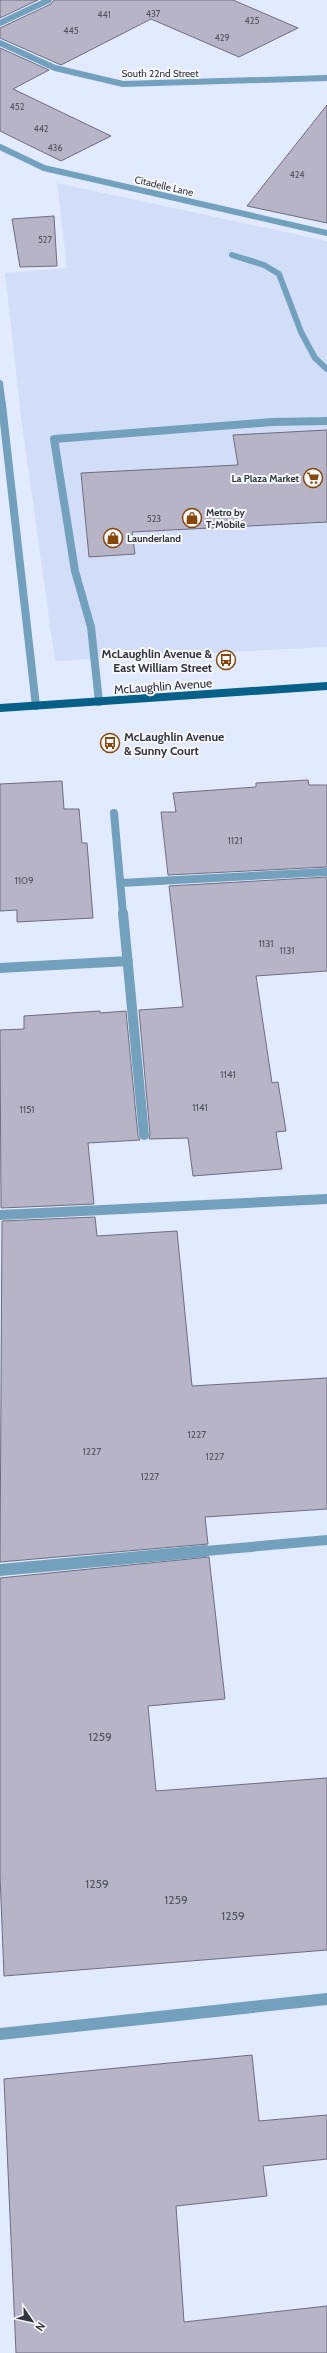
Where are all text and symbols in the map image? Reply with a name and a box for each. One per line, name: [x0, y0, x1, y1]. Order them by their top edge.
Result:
house number: 437: [146, 8, 161, 19]
house number: 441: [97, 9, 111, 20]
house number: 425: [245, 15, 260, 26]
house number: 445: [63, 25, 79, 36]
house number: 429: [214, 32, 230, 43]
street label: South 22nd Street: [121, 67, 199, 80]
house number: 452: [10, 101, 25, 112]
house number: 442: [33, 123, 49, 134]
house number: 436: [47, 142, 63, 153]
house number: 424: [289, 169, 305, 180]
street label: Citadelle Lane: [133, 173, 195, 199]
house number: 527: [38, 234, 53, 245]
supermarket icon: La Plaza Market: [302, 467, 324, 489]
place label: La Plaza Market: [232, 472, 300, 485]
place label: Metro by T-Mobile: [206, 506, 246, 531]
shop icon: Metro by T-Mobile: [181, 507, 203, 529]
house number: 523: [147, 513, 161, 524]
shop icon: Launderland: [102, 527, 124, 549]
place label: Launderland: [127, 532, 181, 545]
place label: McLaughlin Avenue & East William Street: [102, 646, 212, 675]
bus stop icon: McLaughlin Avenue & East William Street: [215, 649, 237, 671]
street label: McLaughlin Avenue: [113, 675, 213, 697]
place label: McLaughlin Avenue & Sunny Court: [124, 729, 224, 758]
bus stop icon: McLaughlin Avenue & Sunny Court: [99, 732, 121, 754]
house number: 1121: [227, 834, 243, 847]
house number: 1109: [14, 874, 34, 887]
house number: 1131: [258, 937, 274, 950]
house number: 1131: [279, 944, 295, 957]
house number: 1141: [220, 1068, 236, 1081]
house number: 1141: [192, 1101, 208, 1114]
house number: 1151: [19, 1103, 35, 1116]
house number: 1227: [188, 1428, 206, 1441]
house number: 1227: [83, 1445, 101, 1458]
house number: 1227: [206, 1450, 224, 1463]
house number: 1227: [141, 1470, 159, 1483]
house number: 1259: [88, 1729, 112, 1744]
house number: 1259: [85, 1876, 109, 1891]
house number: 1259: [164, 1892, 188, 1907]
house number: 1259: [221, 1908, 245, 1923]
north arrow: [12, 2301, 52, 2341]
text: N: [32, 2319, 48, 2334]

